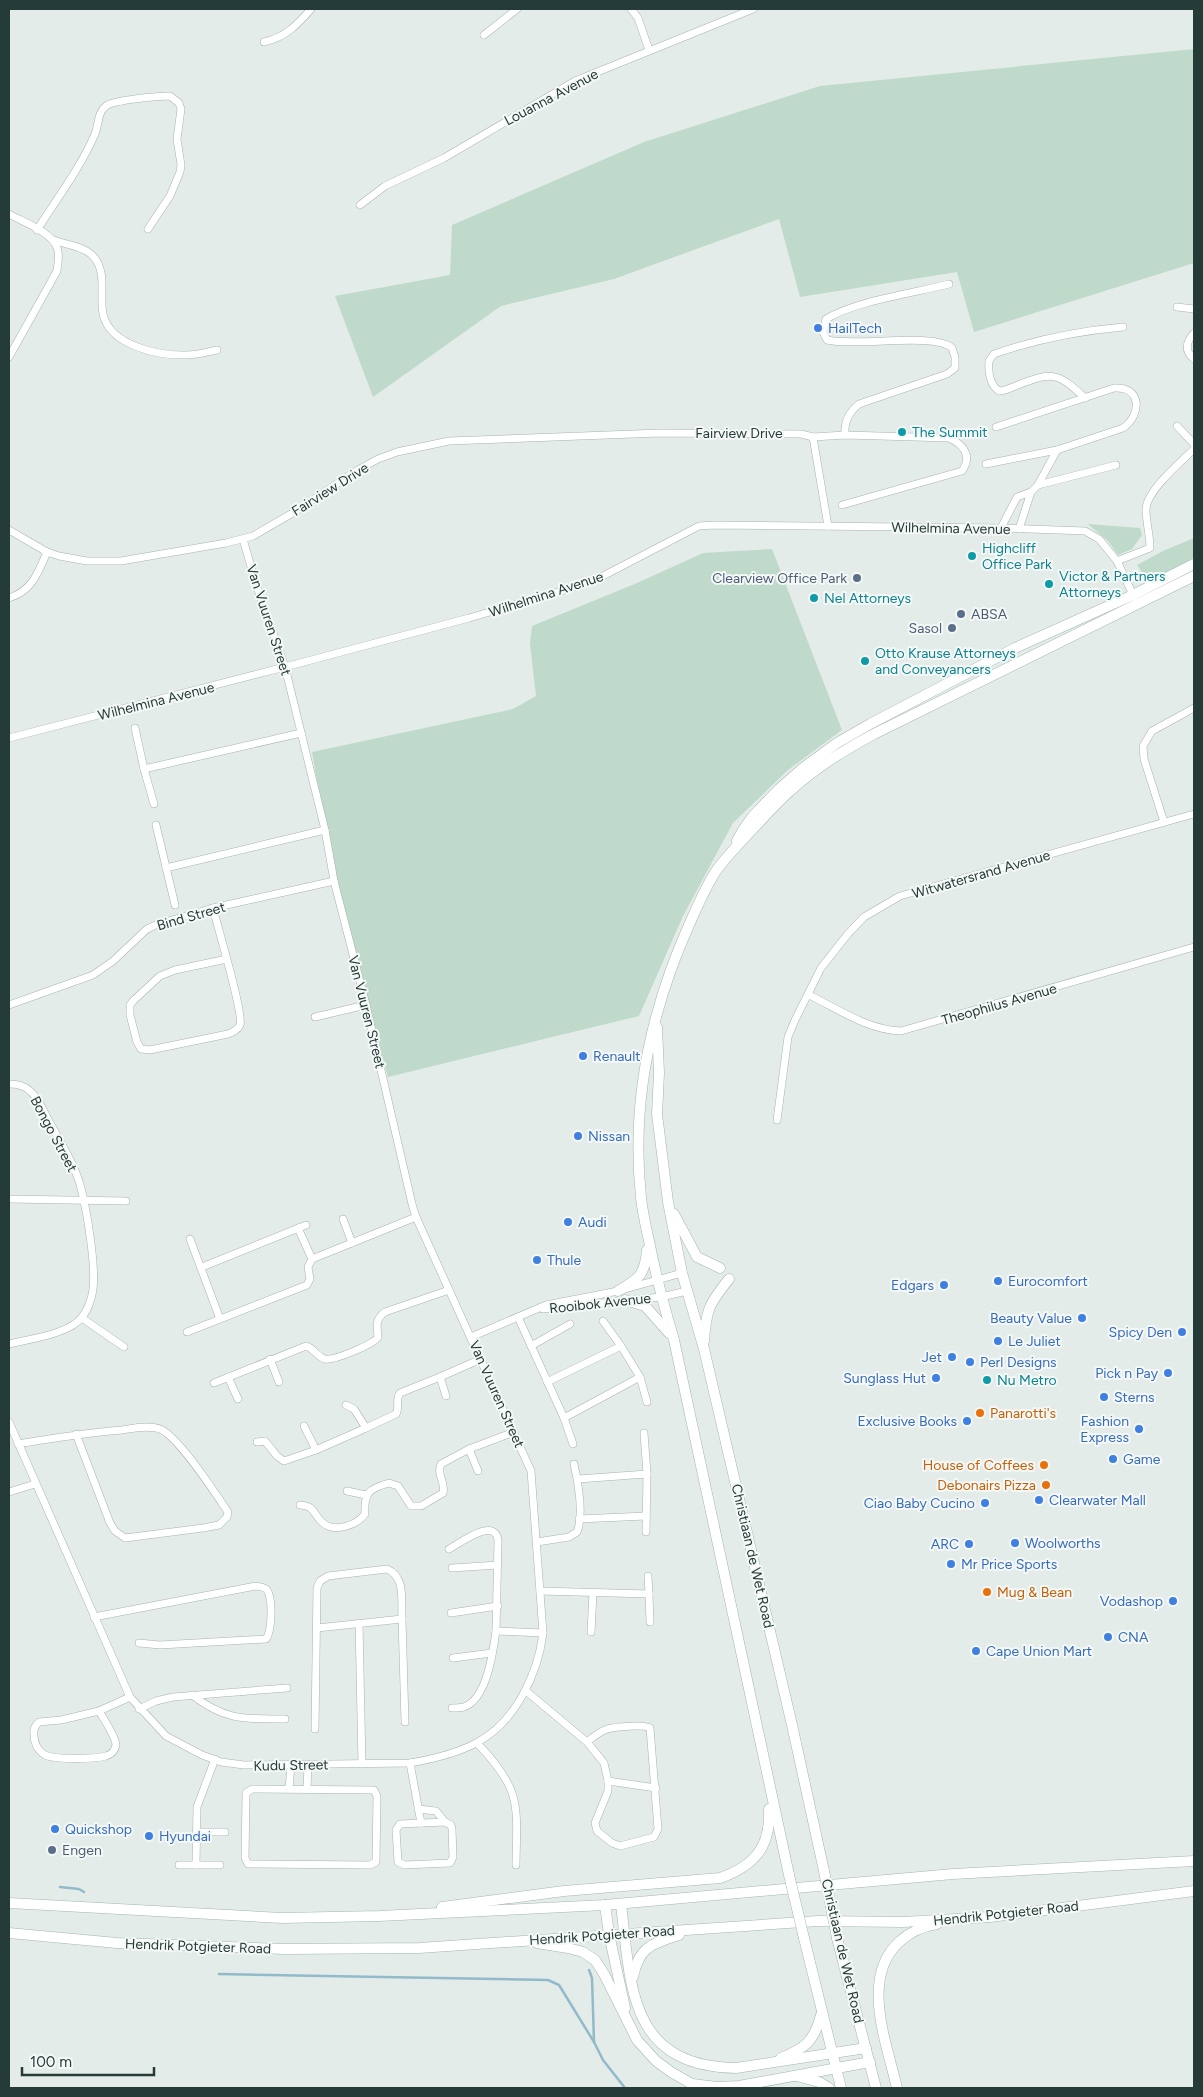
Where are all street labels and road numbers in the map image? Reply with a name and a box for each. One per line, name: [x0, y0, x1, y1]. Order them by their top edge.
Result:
street label: Louanna Avenue: [501, 65, 601, 129]
street label: Fairview Drive: [695, 425, 783, 442]
street label: Fairview Drive: [289, 459, 372, 520]
street label: Wilhelmina Avenue: [891, 519, 1011, 538]
street label: Van Vuuren Street: [243, 563, 294, 678]
street label: Wilhelmina Avenue: [487, 568, 606, 621]
street label: Wilhelmina Avenue: [96, 679, 216, 724]
street label: Witwatersrand Avenue: [910, 847, 1052, 902]
street label: Bind Street: [155, 899, 227, 934]
street label: Van Vuuren Street: [344, 954, 389, 1070]
street label: Theophilus Avenue: [940, 980, 1059, 1029]
street label: Bongo Street: [26, 1093, 81, 1175]
street label: Rooibok Avenue: [548, 1290, 652, 1317]
street label: Van Vuuren Street: [465, 1338, 528, 1450]
street label: Christiaan de Wet Road: [728, 1482, 777, 1630]
street label: Kudu Street: [253, 1756, 329, 1775]
street label: Christiaan de Wet Road: [818, 1877, 867, 2025]
street label: Hendrik Potgieter Road: [932, 1897, 1080, 1930]
street label: Hendrik Potgieter Road: [529, 1922, 676, 1949]
street label: Hendrik Potgieter Road: [125, 1935, 271, 1958]

